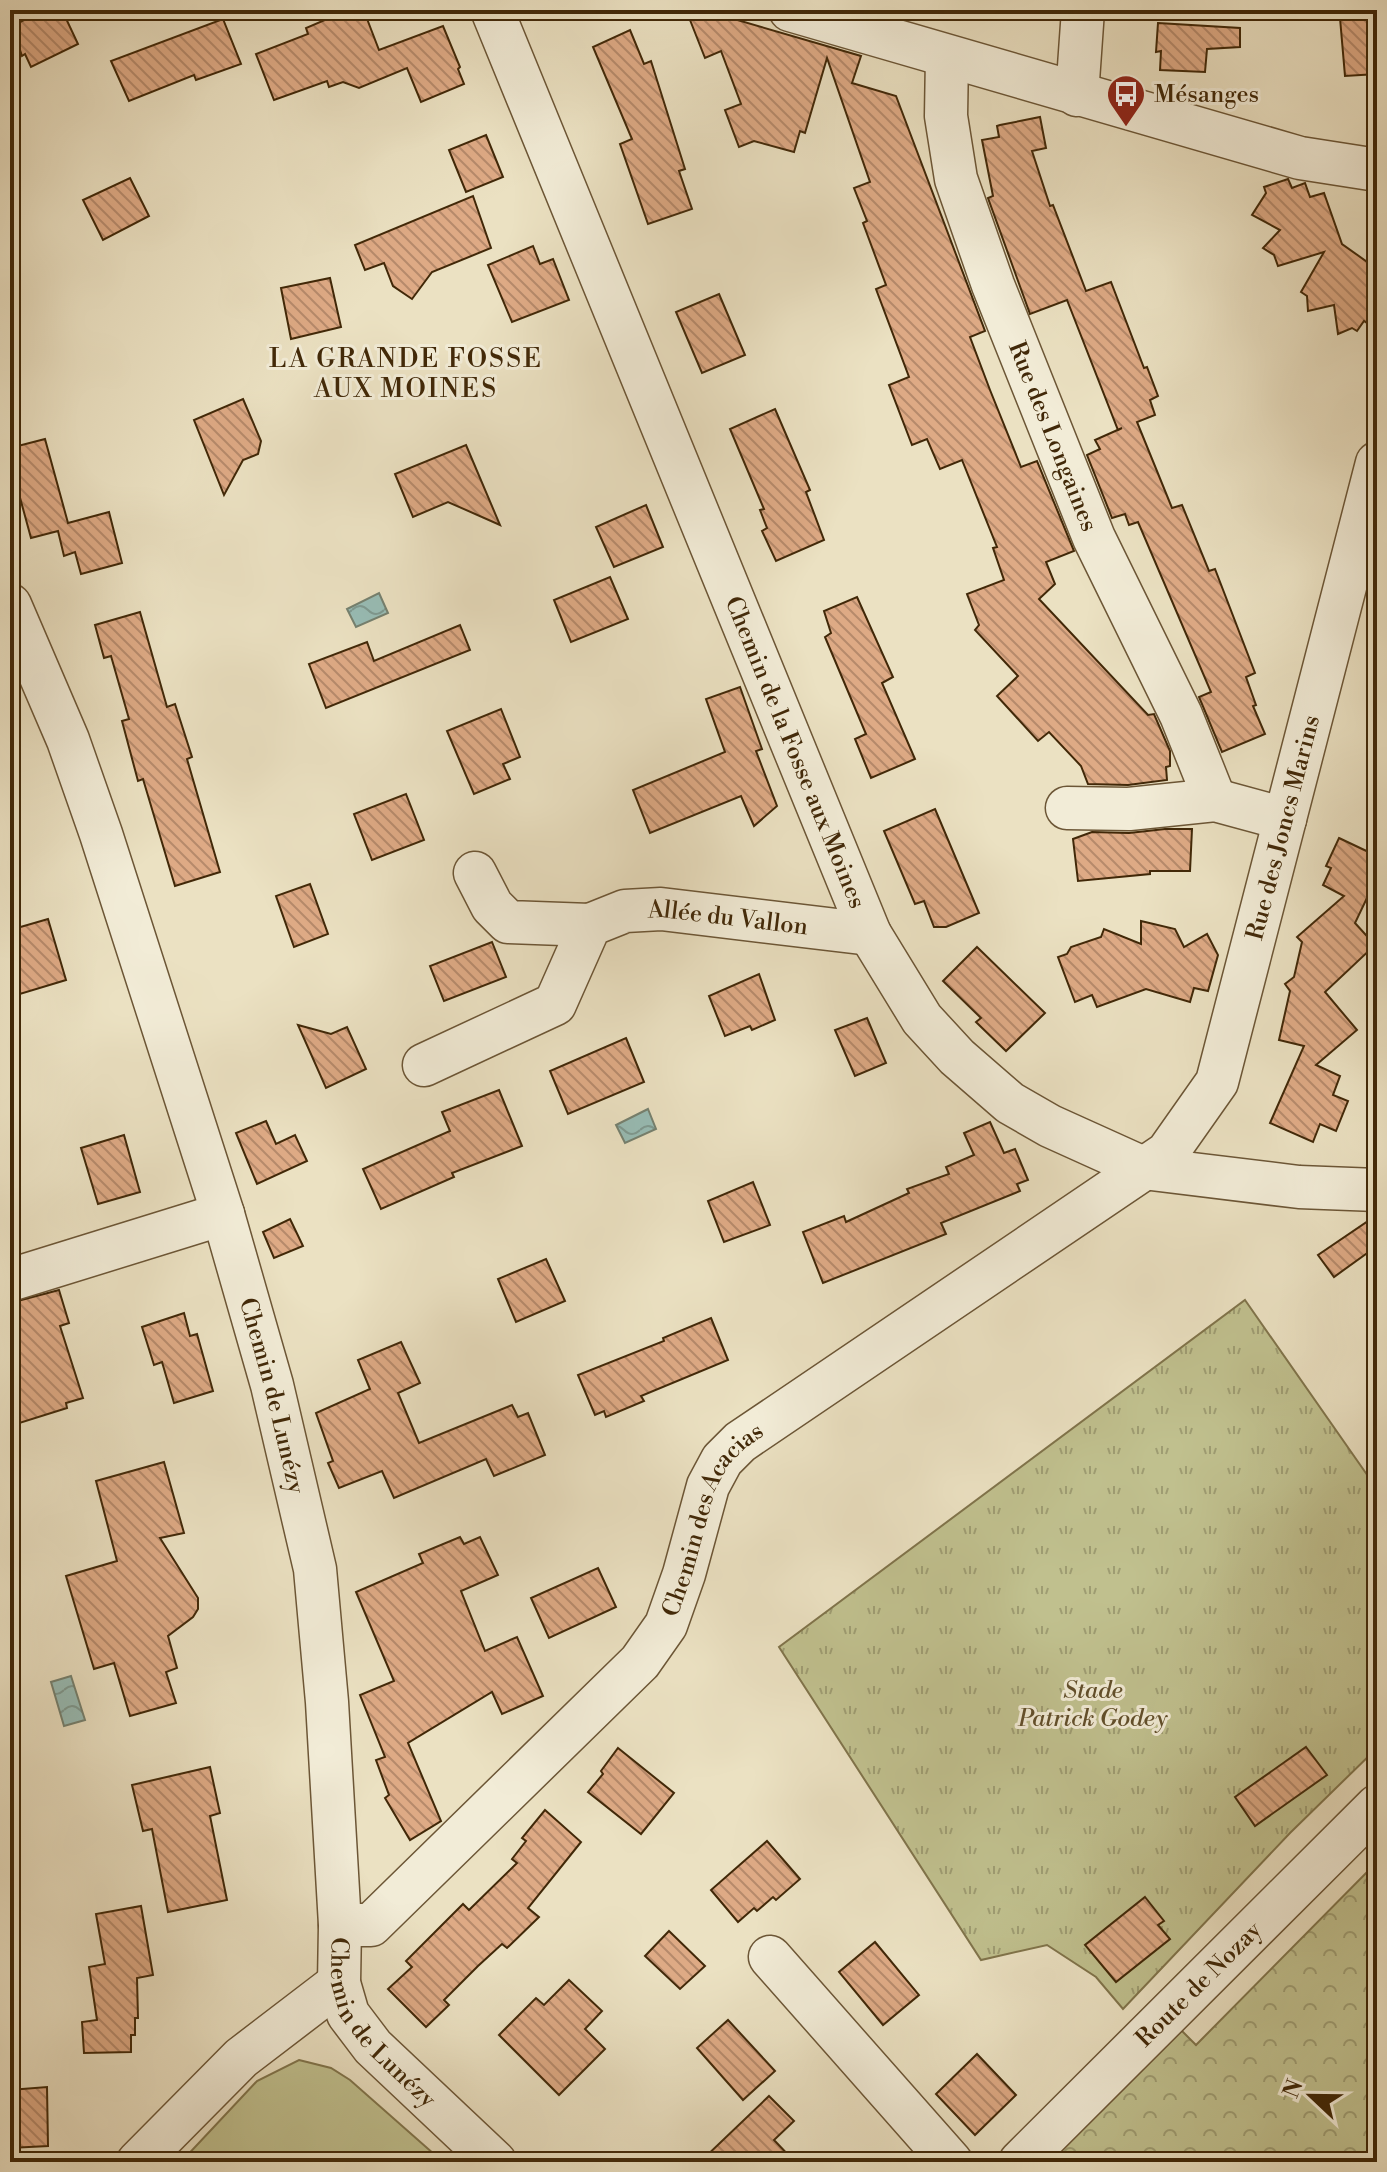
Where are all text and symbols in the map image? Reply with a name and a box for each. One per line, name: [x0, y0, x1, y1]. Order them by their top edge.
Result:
bus stop icon: Mésanges: [1105, 73, 1147, 128]
place label: Mésanges: [1154, 80, 1259, 110]
street label: Rue des Longaines: [1001, 337, 1104, 536]
district label: LA GRANDE FOSSE AUX MOINES: [269, 343, 543, 405]
street label: Chemin de la Fosse aux Moines: [718, 592, 872, 913]
street label: Rue des Joncs Marins: [1240, 712, 1327, 943]
street label: Allée du Vallon: [646, 895, 810, 942]
street label: Chemin de Lunézy: [232, 1295, 311, 1497]
street label: Chemin des Acacias: [656, 1416, 770, 1621]
park label: Stade Patrick Godey: [1017, 1676, 1168, 1734]
street label: Route de Nozay: [1130, 1915, 1269, 2054]
street label: Chemin de Lunézy: [323, 1937, 442, 2115]
north arrow: [1271, 2056, 1351, 2136]
text: N: [1278, 2075, 1310, 2102]

